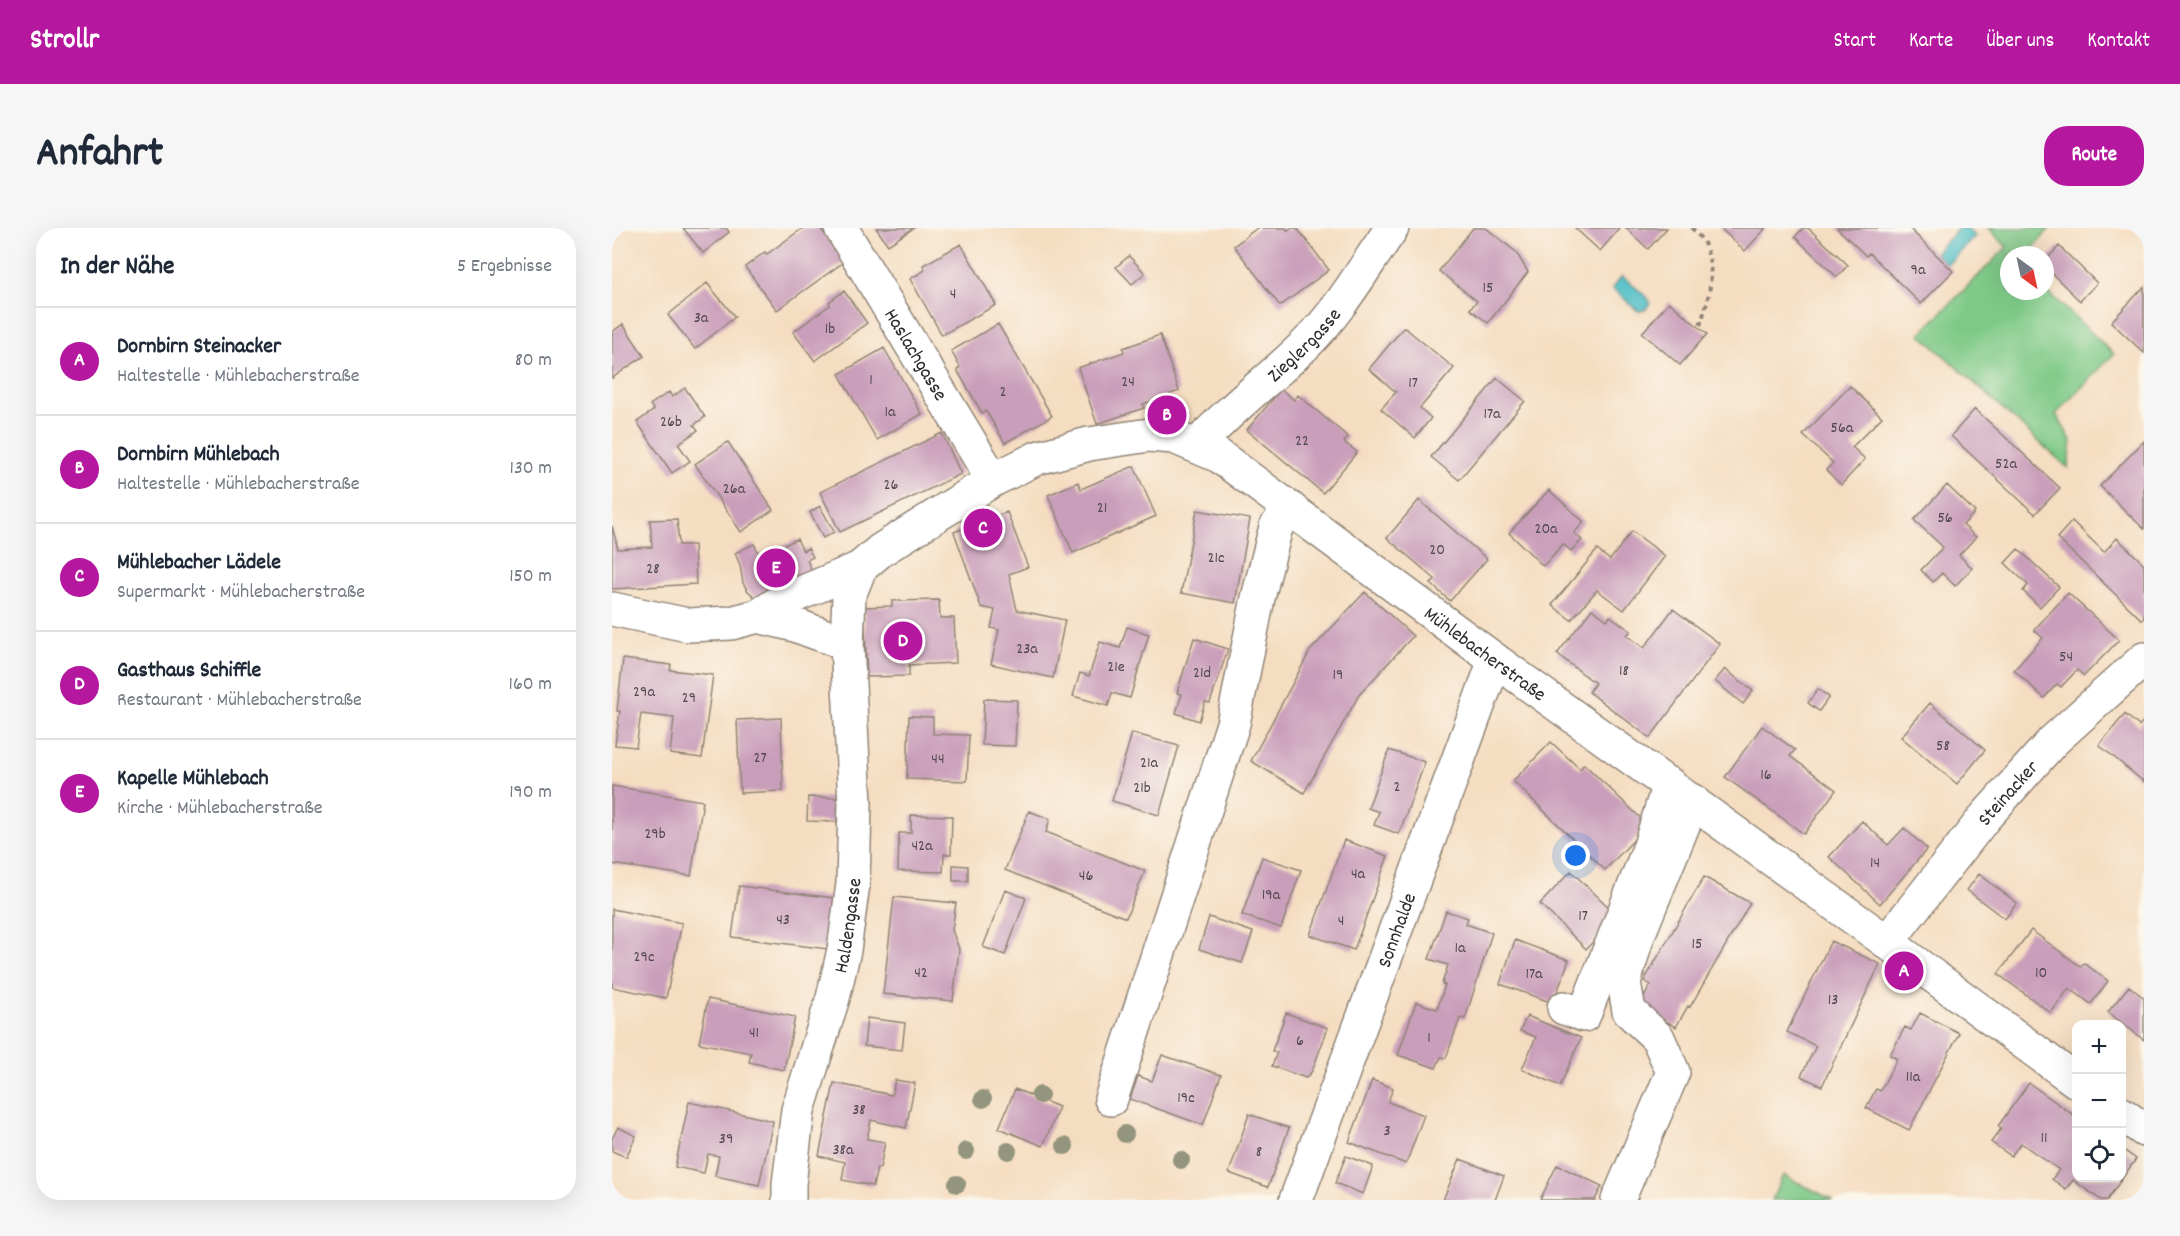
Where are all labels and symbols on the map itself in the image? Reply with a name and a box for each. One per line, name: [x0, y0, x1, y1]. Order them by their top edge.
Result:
north arrow: [2000, 246, 2054, 300]
house number: 9a: [1911, 259, 1926, 282]
house number: 15: [1483, 277, 1493, 300]
house number: 4: [950, 283, 956, 306]
street label: Zieglergasse: [1262, 303, 1349, 390]
street label: Haslachgasse: [876, 304, 953, 407]
house number: 3a: [694, 307, 709, 330]
house number: 1b: [825, 318, 835, 341]
house number: 1: [869, 369, 873, 392]
house number: 24: [1121, 371, 1135, 394]
house number: 17: [1408, 372, 1418, 395]
house number: 2: [1000, 381, 1007, 404]
pin: B: [1148, 392, 1186, 438]
house number: 1a: [884, 401, 896, 424]
house number: 17a: [1483, 403, 1501, 426]
house number: 26b: [660, 411, 682, 434]
house number: 56a: [1831, 417, 1854, 440]
house number: 22: [1295, 430, 1309, 453]
house number: 52a: [1995, 453, 2017, 476]
house number: 26: [884, 474, 899, 497]
house number: 26a: [723, 478, 746, 501]
house number: 21: [1097, 497, 1107, 520]
pin: C: [964, 506, 1003, 550]
house number: 56: [1937, 507, 1953, 530]
house number: 20a: [1534, 518, 1558, 541]
house number: 20: [1429, 539, 1445, 562]
pin: E: [756, 546, 796, 590]
house number: 21c: [1208, 547, 1224, 570]
house number: 28: [646, 558, 660, 581]
street label: Mühlebacherstraße: [1417, 601, 1551, 710]
pin: D: [884, 618, 922, 664]
house number: 23a: [1016, 638, 1038, 661]
house number: 54: [2059, 646, 2073, 669]
house number: 21e: [1107, 656, 1125, 679]
house number: 18: [1619, 660, 1629, 683]
house number: 21d: [1193, 662, 1211, 685]
house number: 19: [1333, 664, 1343, 687]
house number: 29a: [633, 681, 655, 704]
house number: 29: [682, 687, 696, 710]
house number: 58: [1936, 735, 1950, 758]
house number: 27: [753, 747, 767, 770]
house number: 44: [931, 748, 945, 771]
house number: 21a: [1140, 752, 1158, 775]
street label: Steinacker: [1972, 755, 2047, 833]
house number: 16: [1760, 764, 1772, 787]
house number: 2: [1394, 776, 1401, 799]
house number: 21b: [1133, 777, 1151, 800]
house number: 29b: [644, 823, 666, 846]
house number: 42a: [911, 835, 933, 858]
your location: [1561, 841, 1590, 870]
house number: 14: [1870, 852, 1880, 875]
house number: 4a: [1351, 863, 1366, 886]
house number: 46: [1079, 865, 1093, 888]
street label: Haldengasse: [828, 877, 870, 976]
house number: 19a: [1262, 884, 1281, 907]
street label: Sonnhalde: [1372, 889, 1425, 972]
house number: 17: [1578, 905, 1588, 928]
house number: 43: [776, 909, 790, 932]
house number: 4: [1338, 910, 1344, 933]
house number: 15: [1692, 933, 1702, 956]
house number: 1a: [1454, 937, 1466, 960]
house number: 29c: [634, 946, 654, 969]
pin: A: [1884, 948, 1924, 994]
house number: 42: [914, 962, 928, 985]
house number: 10: [2035, 962, 2047, 985]
house number: 17a: [1525, 963, 1543, 986]
house number: 13: [1828, 989, 1838, 1012]
house number: 41: [749, 1022, 759, 1045]
house number: 1: [1427, 1027, 1431, 1050]
house number: 6: [1296, 1030, 1304, 1053]
house number: 11a: [1906, 1066, 1921, 1089]
house number: 19c: [1177, 1087, 1195, 1110]
house number: 38: [852, 1099, 866, 1122]
house number: 3: [1383, 1120, 1391, 1143]
house number: 11: [2040, 1127, 2048, 1150]
house number: 39: [719, 1128, 733, 1151]
house number: 38a: [832, 1139, 854, 1162]
house number: 8: [1256, 1141, 1262, 1164]

